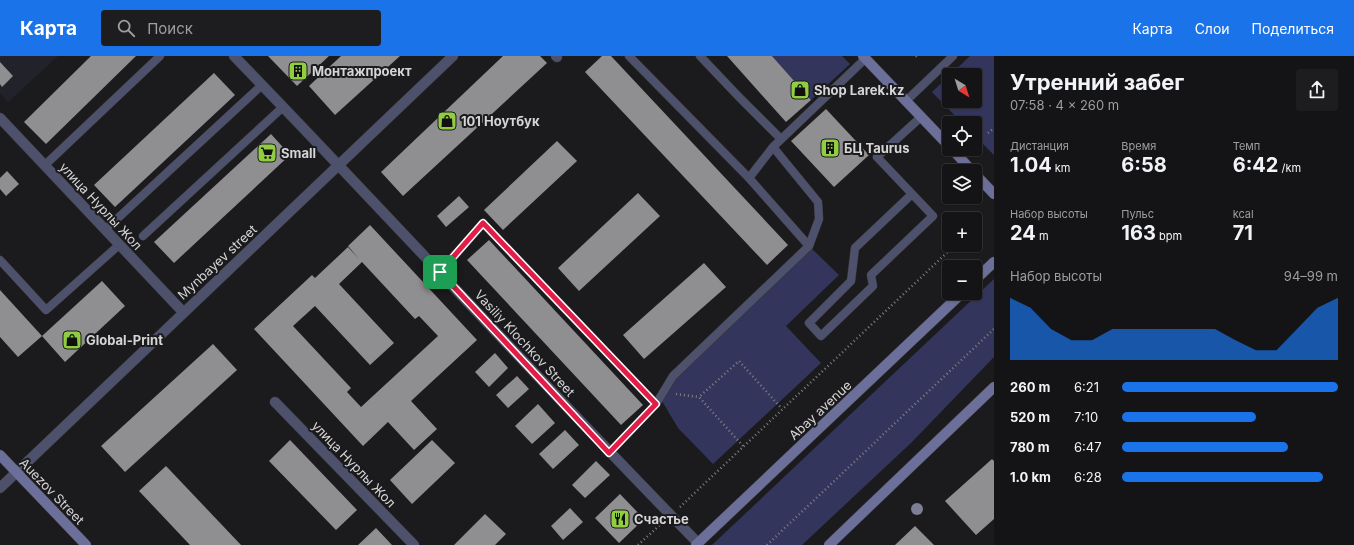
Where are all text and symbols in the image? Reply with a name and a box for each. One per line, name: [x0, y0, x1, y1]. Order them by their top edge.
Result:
search box: [101, 10, 381, 46]
text: Карта: [20, 17, 77, 40]
icon: search: [115, 17, 137, 39]
text: Поиск: [147, 19, 193, 38]
text: Карта: [1132, 20, 1173, 37]
text: Слои: [1195, 20, 1230, 37]
text: Поделиться: [1252, 20, 1334, 37]
building icon: Монтажпроект: [287, 60, 309, 82]
place label: Монтажпроект: [312, 63, 412, 79]
north arrow: [942, 68, 982, 108]
map controls: [942, 68, 982, 300]
text: Утренний забег: [1010, 69, 1184, 95]
button: share: [1296, 69, 1338, 111]
shop icon: Shop Larek.kz: [789, 79, 811, 101]
place label: Shop Larek.kz: [814, 82, 904, 98]
text: 07:58 · 4 × 260 m: [1010, 97, 1119, 113]
shop icon: 101 Ноутбук: [436, 110, 458, 132]
place label: 101 Ноутбук: [461, 113, 540, 129]
button: locate: [942, 116, 982, 156]
building icon: БЦ Taurus: [819, 137, 841, 159]
text: Дистанция: [1010, 139, 1069, 153]
text: Время: [1121, 139, 1156, 153]
text: Темп: [1233, 139, 1260, 153]
place label: БЦ Taurus: [844, 140, 910, 156]
supermarket icon: Small: [256, 142, 278, 164]
place label: Small: [281, 145, 316, 161]
text: 1.04: [1010, 153, 1052, 177]
text: 6:58: [1121, 153, 1167, 177]
text: 6:42: [1233, 153, 1278, 177]
street label: улица Нурлы Жол: [56, 159, 146, 253]
text: km: [1052, 161, 1071, 175]
text: /km: [1278, 161, 1301, 175]
button: layers: [942, 164, 982, 204]
text: Набор высоты: [1010, 207, 1088, 221]
text: Пульс: [1121, 207, 1154, 221]
text: kcal: [1233, 207, 1254, 221]
button: +: [942, 212, 982, 252]
street label: Mynbayev street: [174, 221, 260, 303]
text: 24: [1010, 221, 1036, 245]
text: 163: [1121, 221, 1156, 245]
text: 71: [1233, 221, 1253, 245]
text: m: [1036, 229, 1049, 243]
text: bpm: [1156, 229, 1182, 243]
pin: [423, 255, 457, 289]
button: −: [942, 260, 982, 300]
icon: arrive: [429, 261, 451, 283]
text: Набор высоты: [1010, 268, 1102, 284]
text: 94–99 m: [1284, 268, 1338, 284]
street label: Vasiliy Klochkov Street: [472, 286, 578, 400]
shop icon: Global-Print: [61, 329, 83, 351]
place label: Global-Print: [86, 332, 163, 348]
street label: Abay avenue: [785, 377, 855, 443]
text: 260 m: [1010, 379, 1050, 395]
text: 6:21: [1074, 379, 1099, 395]
text: 520 m: [1010, 409, 1050, 425]
text: 7:10: [1074, 409, 1098, 425]
street label: улица Нурлы Жол: [309, 418, 399, 510]
text: 780 m: [1010, 439, 1050, 455]
text: 6:47: [1074, 439, 1102, 455]
street label: Auezov Street: [16, 454, 88, 528]
text: 1.0 km: [1010, 469, 1051, 485]
text: 6:28: [1074, 469, 1102, 485]
restaurant icon: Счастье: [609, 508, 631, 530]
place label: Счастье: [634, 511, 689, 527]

